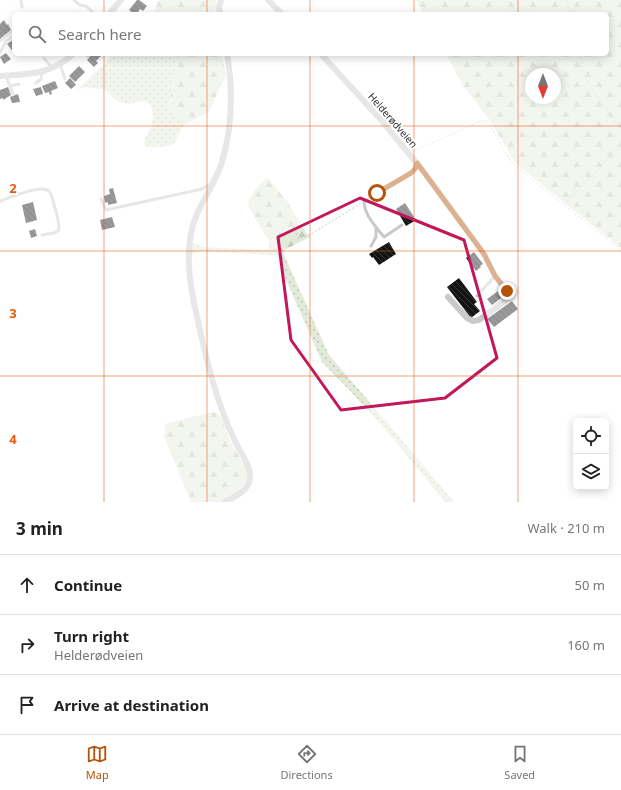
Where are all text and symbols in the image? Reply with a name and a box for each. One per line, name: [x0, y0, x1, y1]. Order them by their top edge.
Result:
search box: [12, 12, 609, 56]
icon: search: [26, 23, 48, 45]
text: Search here: [58, 24, 141, 44]
north arrow: [525, 68, 561, 104]
street label: Helderødveien: [365, 89, 421, 151]
text: 2: [9, 179, 17, 197]
route start: [368, 184, 386, 202]
route end: [498, 282, 516, 300]
text: 3: [9, 304, 17, 322]
map controls: [573, 418, 609, 490]
button: locate: [573, 418, 609, 454]
text: 4: [9, 430, 17, 448]
button: layers: [573, 454, 609, 490]
text: 3 min: [16, 517, 63, 540]
text: Walk · 210 m: [527, 519, 605, 537]
icon: ahead: [16, 574, 38, 596]
text: Continue: [54, 575, 122, 595]
text: 50 m: [575, 576, 605, 594]
text: Turn right: [54, 626, 129, 646]
icon: right: [16, 634, 38, 656]
text: 160 m: [567, 636, 605, 654]
text: Helderødveien: [54, 646, 143, 664]
icon: arrive: [16, 694, 38, 716]
text: Arrive at destination: [54, 695, 209, 715]
tab: Map: [86, 743, 109, 782]
tab: Directions: [280, 743, 333, 782]
tab: Saved: [504, 743, 535, 782]

